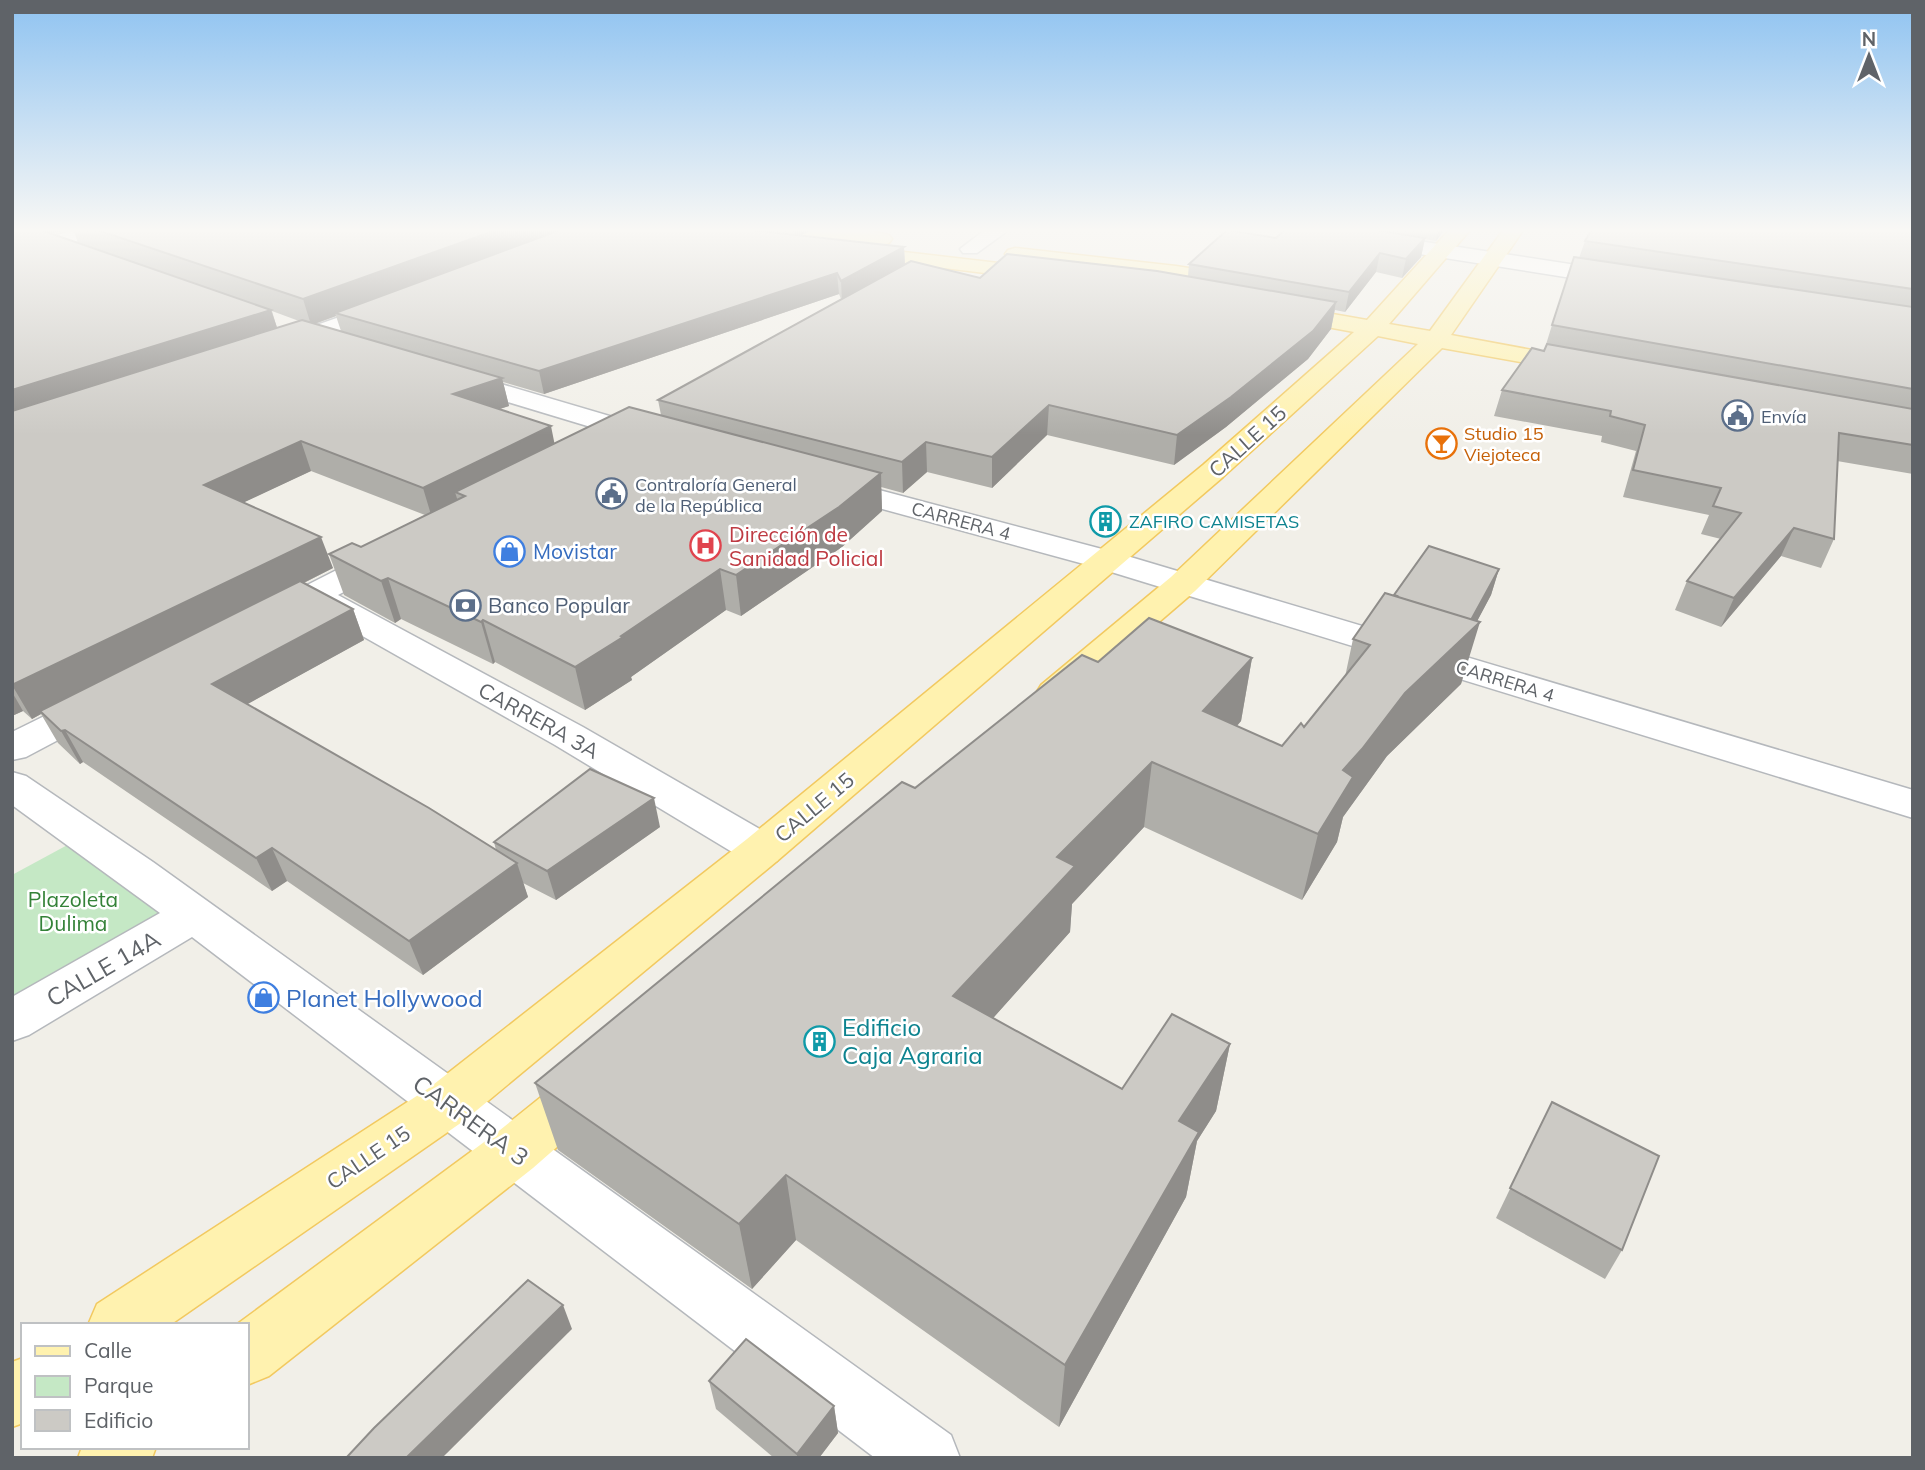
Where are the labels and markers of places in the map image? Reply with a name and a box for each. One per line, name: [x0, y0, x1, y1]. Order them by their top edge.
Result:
public building icon: Envía: [1721, 399, 1755, 433]
place label: Envía: [1761, 405, 1807, 428]
place label: Studio 15 Viejoteca: [1464, 422, 1544, 466]
bar icon: Studio 15 Viejoteca: [1424, 426, 1458, 460]
place label: Contraloría General de la República: [635, 473, 797, 517]
public building icon: Contraloría General de la República: [595, 477, 629, 511]
building icon: ZAFIRO CAMISETAS: [1089, 504, 1123, 538]
place label: ZAFIRO CAMISETAS: [1129, 510, 1299, 533]
place label: Dirección de Sanidad Policial: [729, 521, 883, 571]
hospital icon: Dirección de Sanidad Policial: [689, 529, 723, 563]
shop icon: Movistar: [493, 534, 527, 568]
place label: Movistar: [533, 538, 617, 564]
bank icon: Banco Popular: [448, 588, 482, 622]
place label: Banco Popular: [488, 592, 630, 618]
shop icon: Planet Hollywood: [246, 981, 280, 1015]
place label: Planet Hollywood: [286, 983, 483, 1013]
place label: Edificio Caja Agraria: [842, 1012, 983, 1070]
building icon: Edificio Caja Agraria: [802, 1024, 836, 1058]

